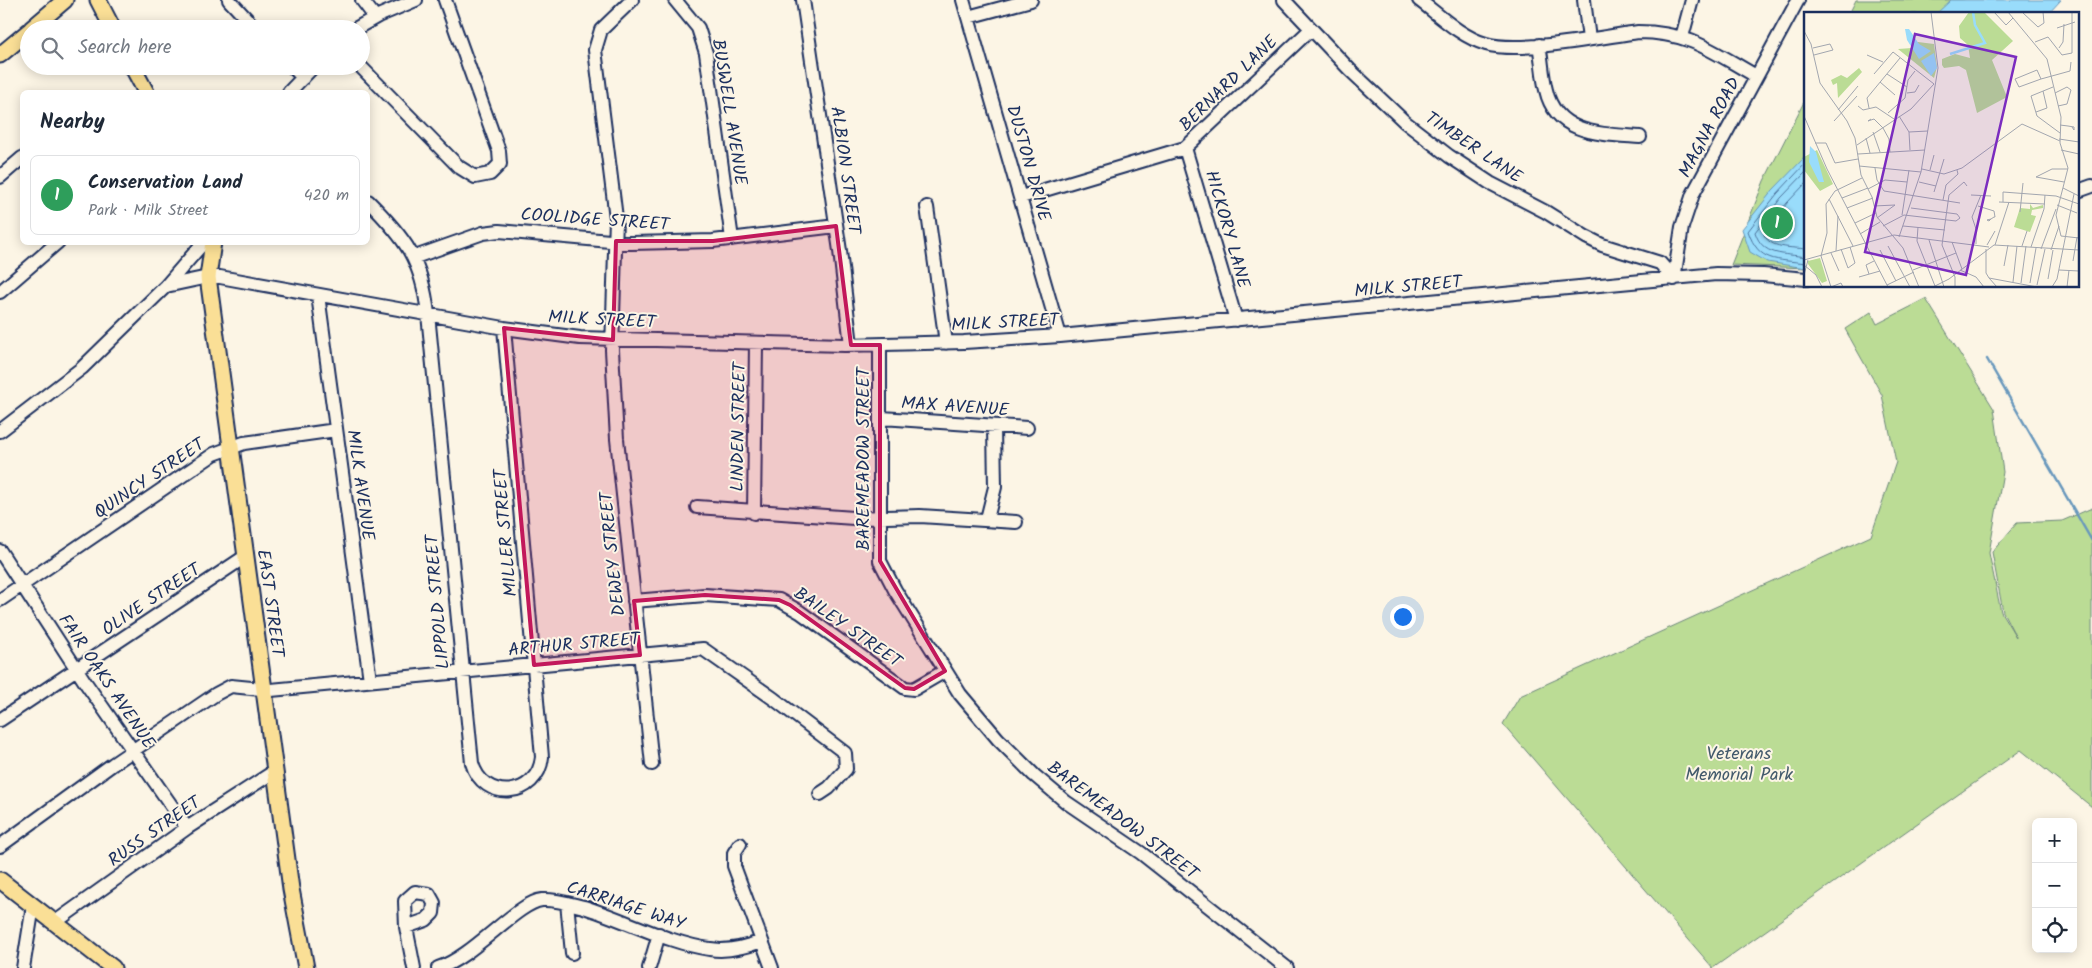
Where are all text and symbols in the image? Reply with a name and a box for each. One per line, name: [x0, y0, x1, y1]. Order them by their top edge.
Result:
inset map: [1804, 12, 2080, 288]
search box: [20, 20, 370, 75]
street label: BERNARD LANE: [1173, 29, 1286, 139]
text: Search here: [78, 33, 172, 63]
icon: search: [38, 34, 66, 62]
street label: BUSWELL AVENUE: [703, 37, 754, 188]
street label: MAGNA ROAD: [1672, 72, 1749, 183]
street label: DUSTON DRIVE: [997, 102, 1058, 225]
street label: ALBION STREET: [821, 104, 868, 237]
street label: TIMBER LANE: [1418, 105, 1528, 192]
text: Nearby: [40, 106, 105, 139]
street label: HICKORY LANE: [1196, 167, 1257, 292]
text: Conservation Land: [88, 168, 243, 198]
text: 1: [55, 183, 59, 208]
text: 420 m: [304, 183, 349, 208]
text: Park · Milk Street: [88, 198, 208, 223]
street label: COOLIDGE STREET: [520, 201, 672, 240]
pin: 1: [1761, 204, 1793, 242]
street label: MILK STREET: [1353, 268, 1464, 307]
street label: MILK STREET: [547, 303, 658, 338]
street label: MILK STREET: [950, 306, 1061, 341]
street label: LINDEN STREET: [724, 361, 755, 492]
street label: BAREMEADOW STREET: [850, 366, 879, 551]
street label: MAX AVENUE: [900, 389, 1010, 426]
street label: MILK AVENUE: [337, 428, 382, 543]
street label: QUINCY STREET: [88, 430, 212, 527]
street label: MILLER STREET: [486, 466, 527, 598]
street label: DEWEY STREET: [592, 489, 634, 617]
street label: LIPPOLD STREET: [418, 532, 459, 670]
street label: EAST STREET: [248, 548, 292, 660]
street label: OLIVE STREET: [96, 556, 208, 644]
street label: BAILEY STREET: [787, 580, 908, 677]
your location: [1390, 604, 1416, 630]
street label: FAIR OAKS AVENUE: [50, 608, 162, 756]
street label: ARTHUR STREET: [507, 625, 643, 666]
park label: Veterans Memorial Park: [1685, 740, 1793, 790]
street label: BAREMEADOW STREET: [1040, 754, 1205, 889]
street label: RUSS STREET: [102, 789, 209, 875]
map controls: [2032, 818, 2077, 953]
button: +: [2032, 818, 2077, 863]
button: −: [2032, 863, 2077, 908]
street label: CARRIAGE WAY: [562, 874, 689, 939]
button: locate: [2032, 908, 2077, 953]

